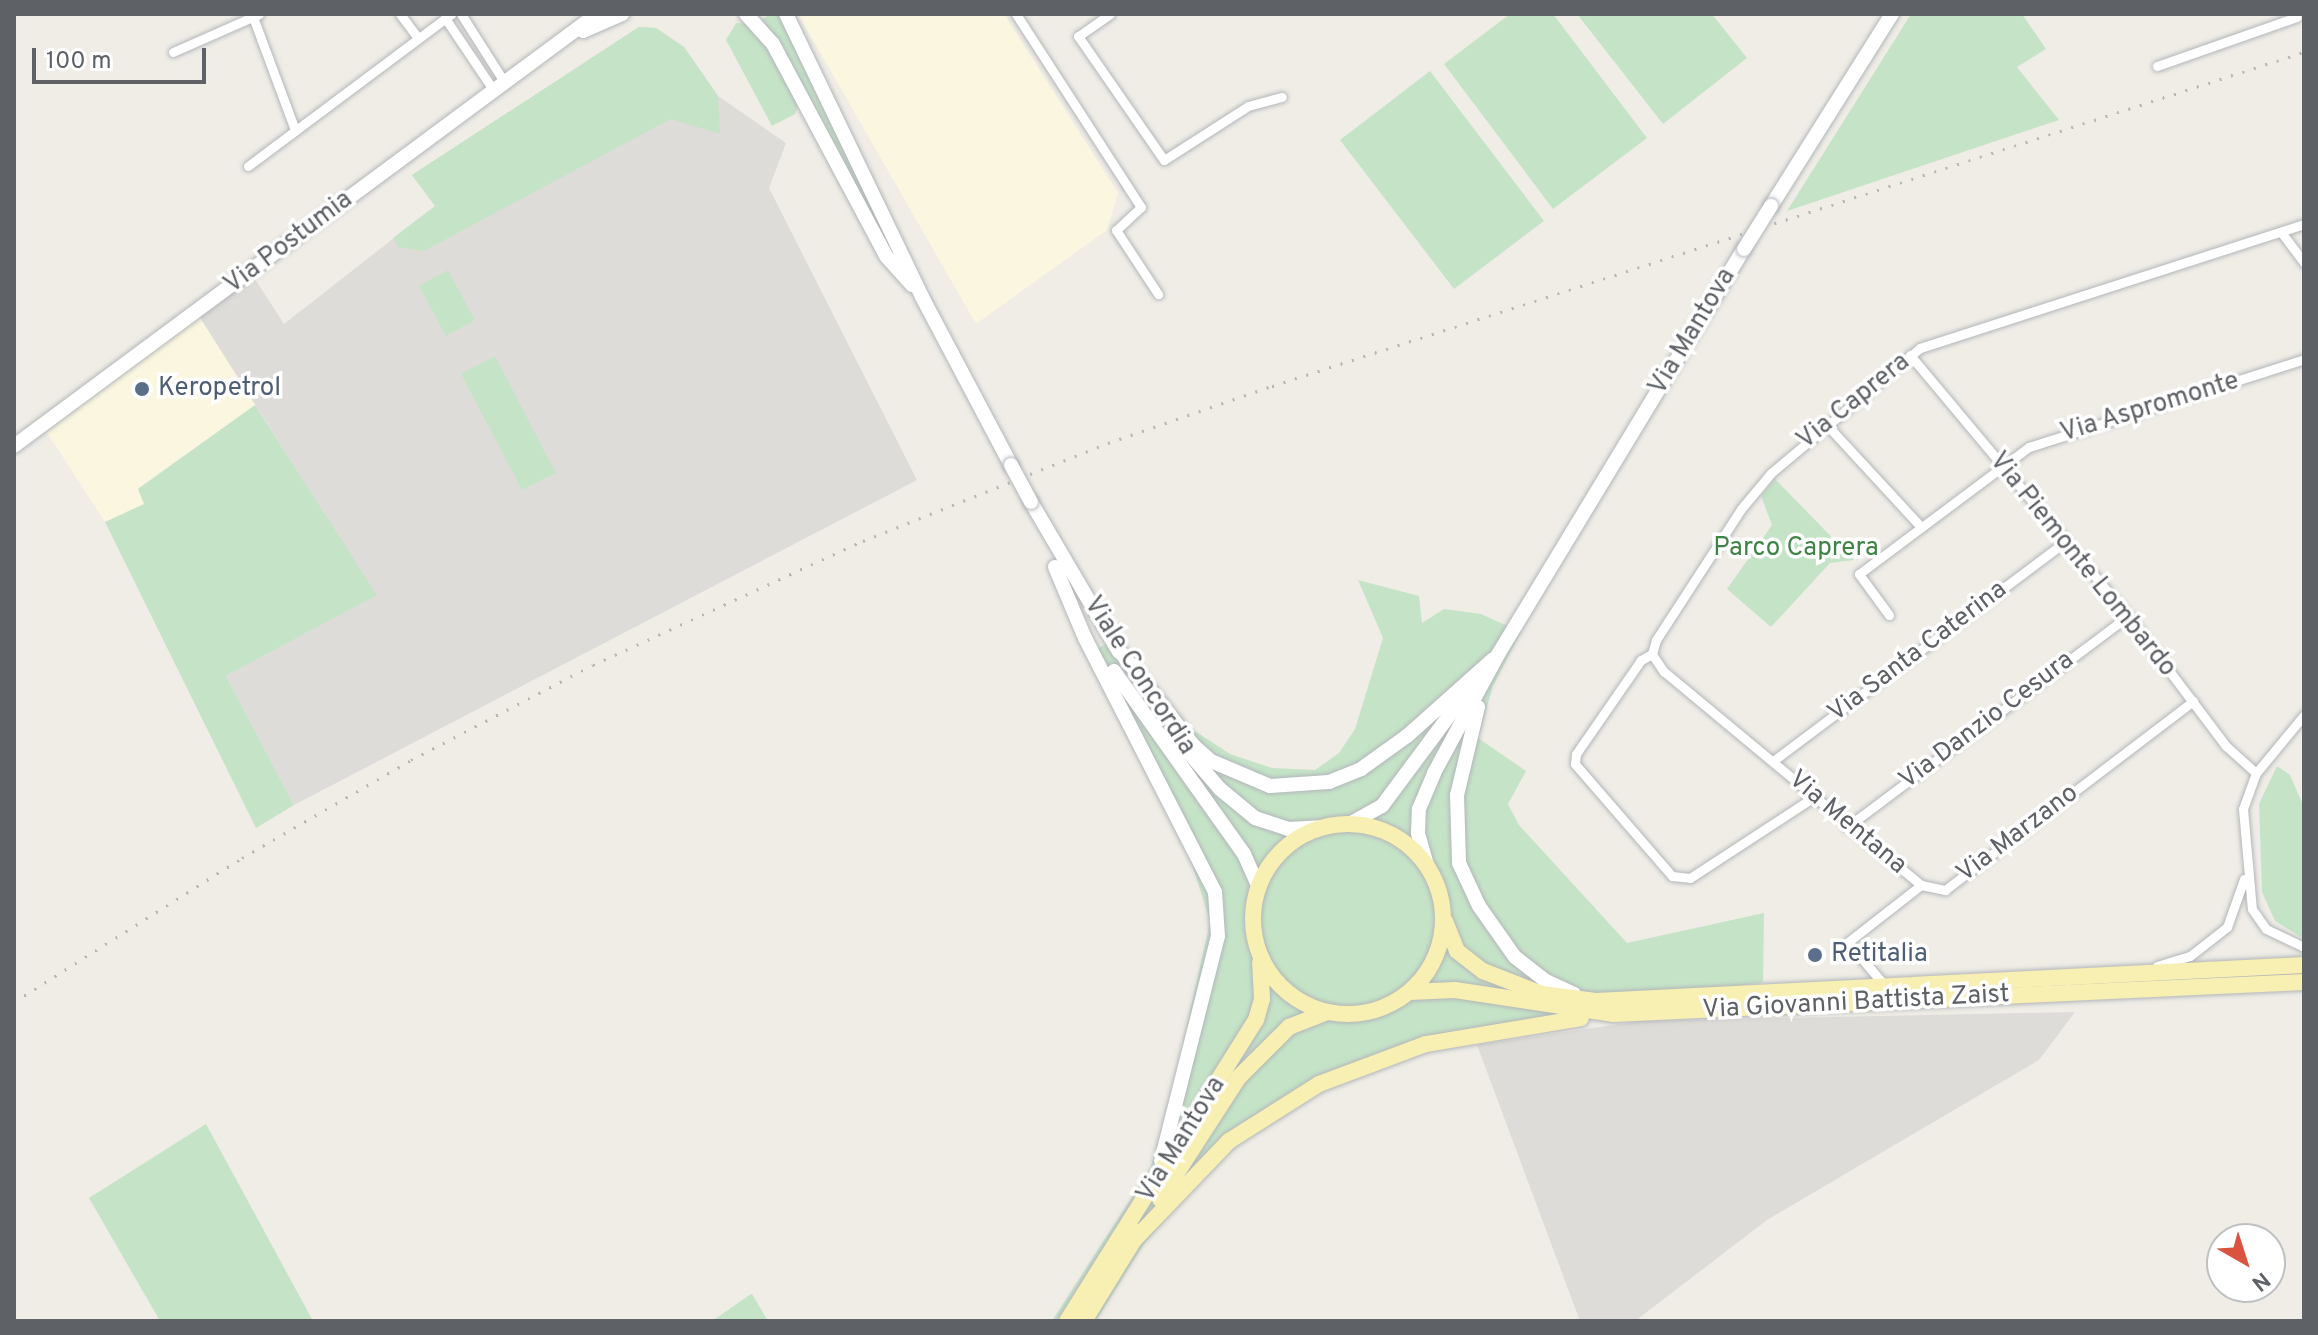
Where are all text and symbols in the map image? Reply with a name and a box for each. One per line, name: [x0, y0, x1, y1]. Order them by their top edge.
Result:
scale bar: [36, 32, 210, 82]
text: 100 m: [46, 47, 112, 77]
street label: Via Postumia: [219, 185, 359, 301]
street label: Via Mantova: [1643, 263, 1743, 401]
street label: Via Caprera: [1791, 347, 1917, 457]
street label: Via Aspromonte: [2056, 366, 2244, 450]
place label: Keropetrol: [158, 373, 281, 405]
marker: Keropetrol: [133, 380, 151, 398]
street label: Via Piemonte Lombardo: [1982, 446, 2182, 684]
park label: Parco Caprera: [1713, 533, 1879, 565]
street label: Via Santa Caterina: [1823, 575, 2013, 729]
street label: Viale Concordia: [1076, 591, 1202, 761]
street label: Via Danzio Cesura: [1894, 645, 2080, 797]
street label: Via Mentana: [1782, 765, 1912, 881]
street label: Via Marzano: [1951, 778, 2085, 890]
place label: Retitalia: [1831, 939, 1928, 971]
marker: Retitalia: [1806, 946, 1824, 964]
street label: Via Giovanni Battista Zaist: [1702, 979, 2010, 1027]
street label: Via Mantova: [1131, 1071, 1233, 1209]
north arrow: [2206, 1223, 2286, 1303]
text: N: [2246, 1265, 2275, 1296]

